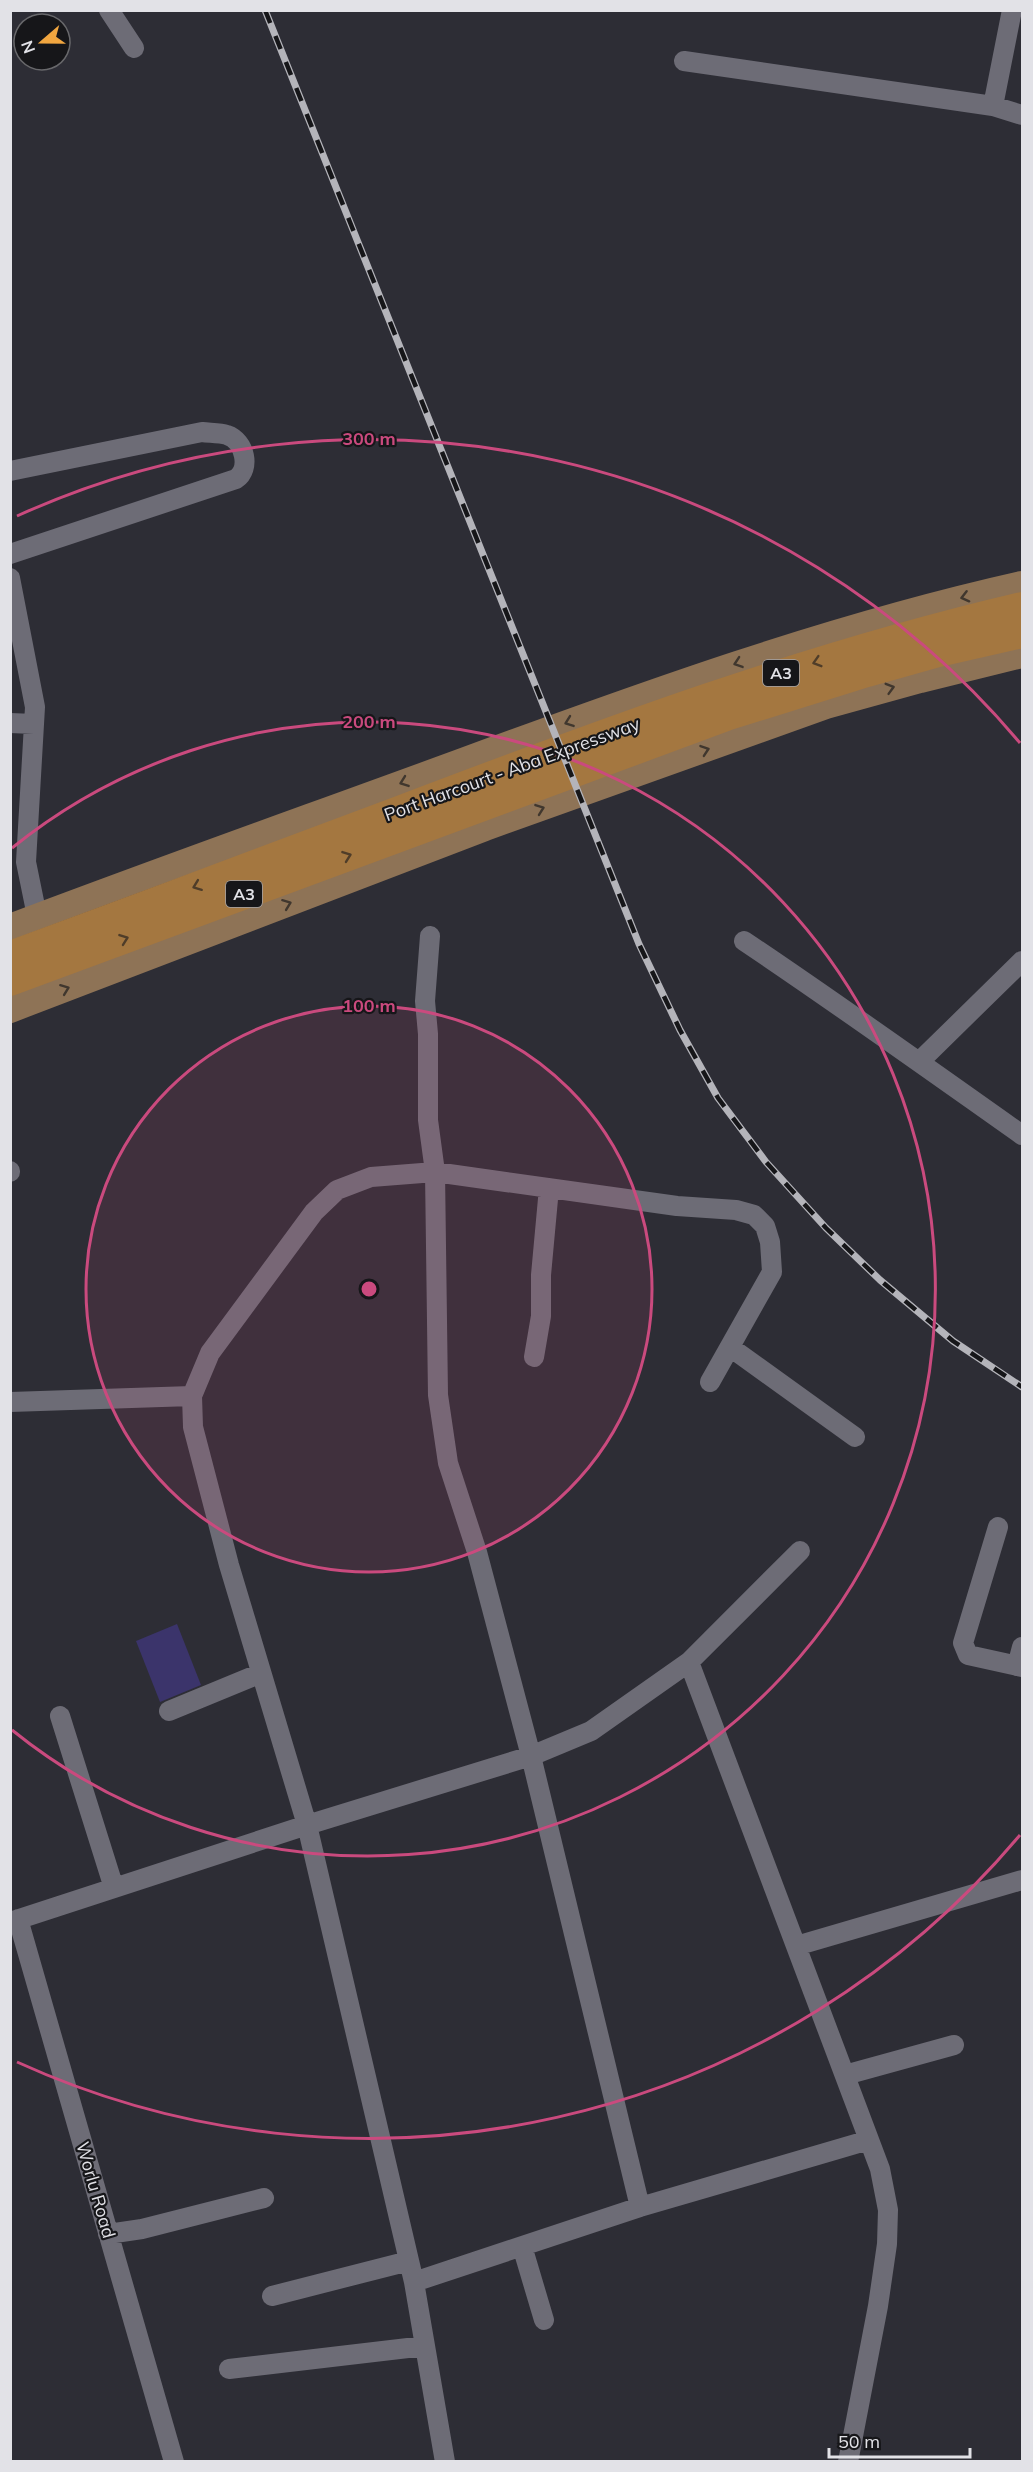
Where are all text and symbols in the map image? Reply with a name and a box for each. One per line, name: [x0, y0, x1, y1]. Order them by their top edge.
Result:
north arrow: [12, 12, 72, 72]
text: N: [16, 38, 39, 56]
text: 300 m: [342, 427, 396, 450]
one-way arrow: [961, 590, 971, 602]
one-way arrow: [812, 655, 823, 667]
one-way arrow: [733, 656, 744, 668]
road number: A3: [763, 660, 799, 686]
one-way arrow: [885, 683, 895, 696]
text: 200 m: [342, 710, 396, 733]
street label: Port Harcourt - Aba Expressway: [381, 712, 643, 826]
one-way arrow: [564, 715, 575, 727]
one-way arrow: [699, 745, 710, 758]
one-way arrow: [399, 775, 410, 788]
one-way arrow: [534, 803, 545, 816]
one-way arrow: [340, 851, 351, 863]
one-way arrow: [193, 879, 203, 892]
road number: A3: [226, 881, 262, 907]
one-way arrow: [280, 899, 291, 911]
one-way arrow: [119, 933, 129, 946]
one-way arrow: [59, 983, 70, 996]
text: 100 m: [342, 994, 396, 1017]
centre of rings: [359, 1279, 379, 1299]
street label: Worlu Road: [71, 2139, 121, 2241]
scale bar: [829, 2421, 970, 2459]
text: 50 m: [838, 2430, 880, 2453]

